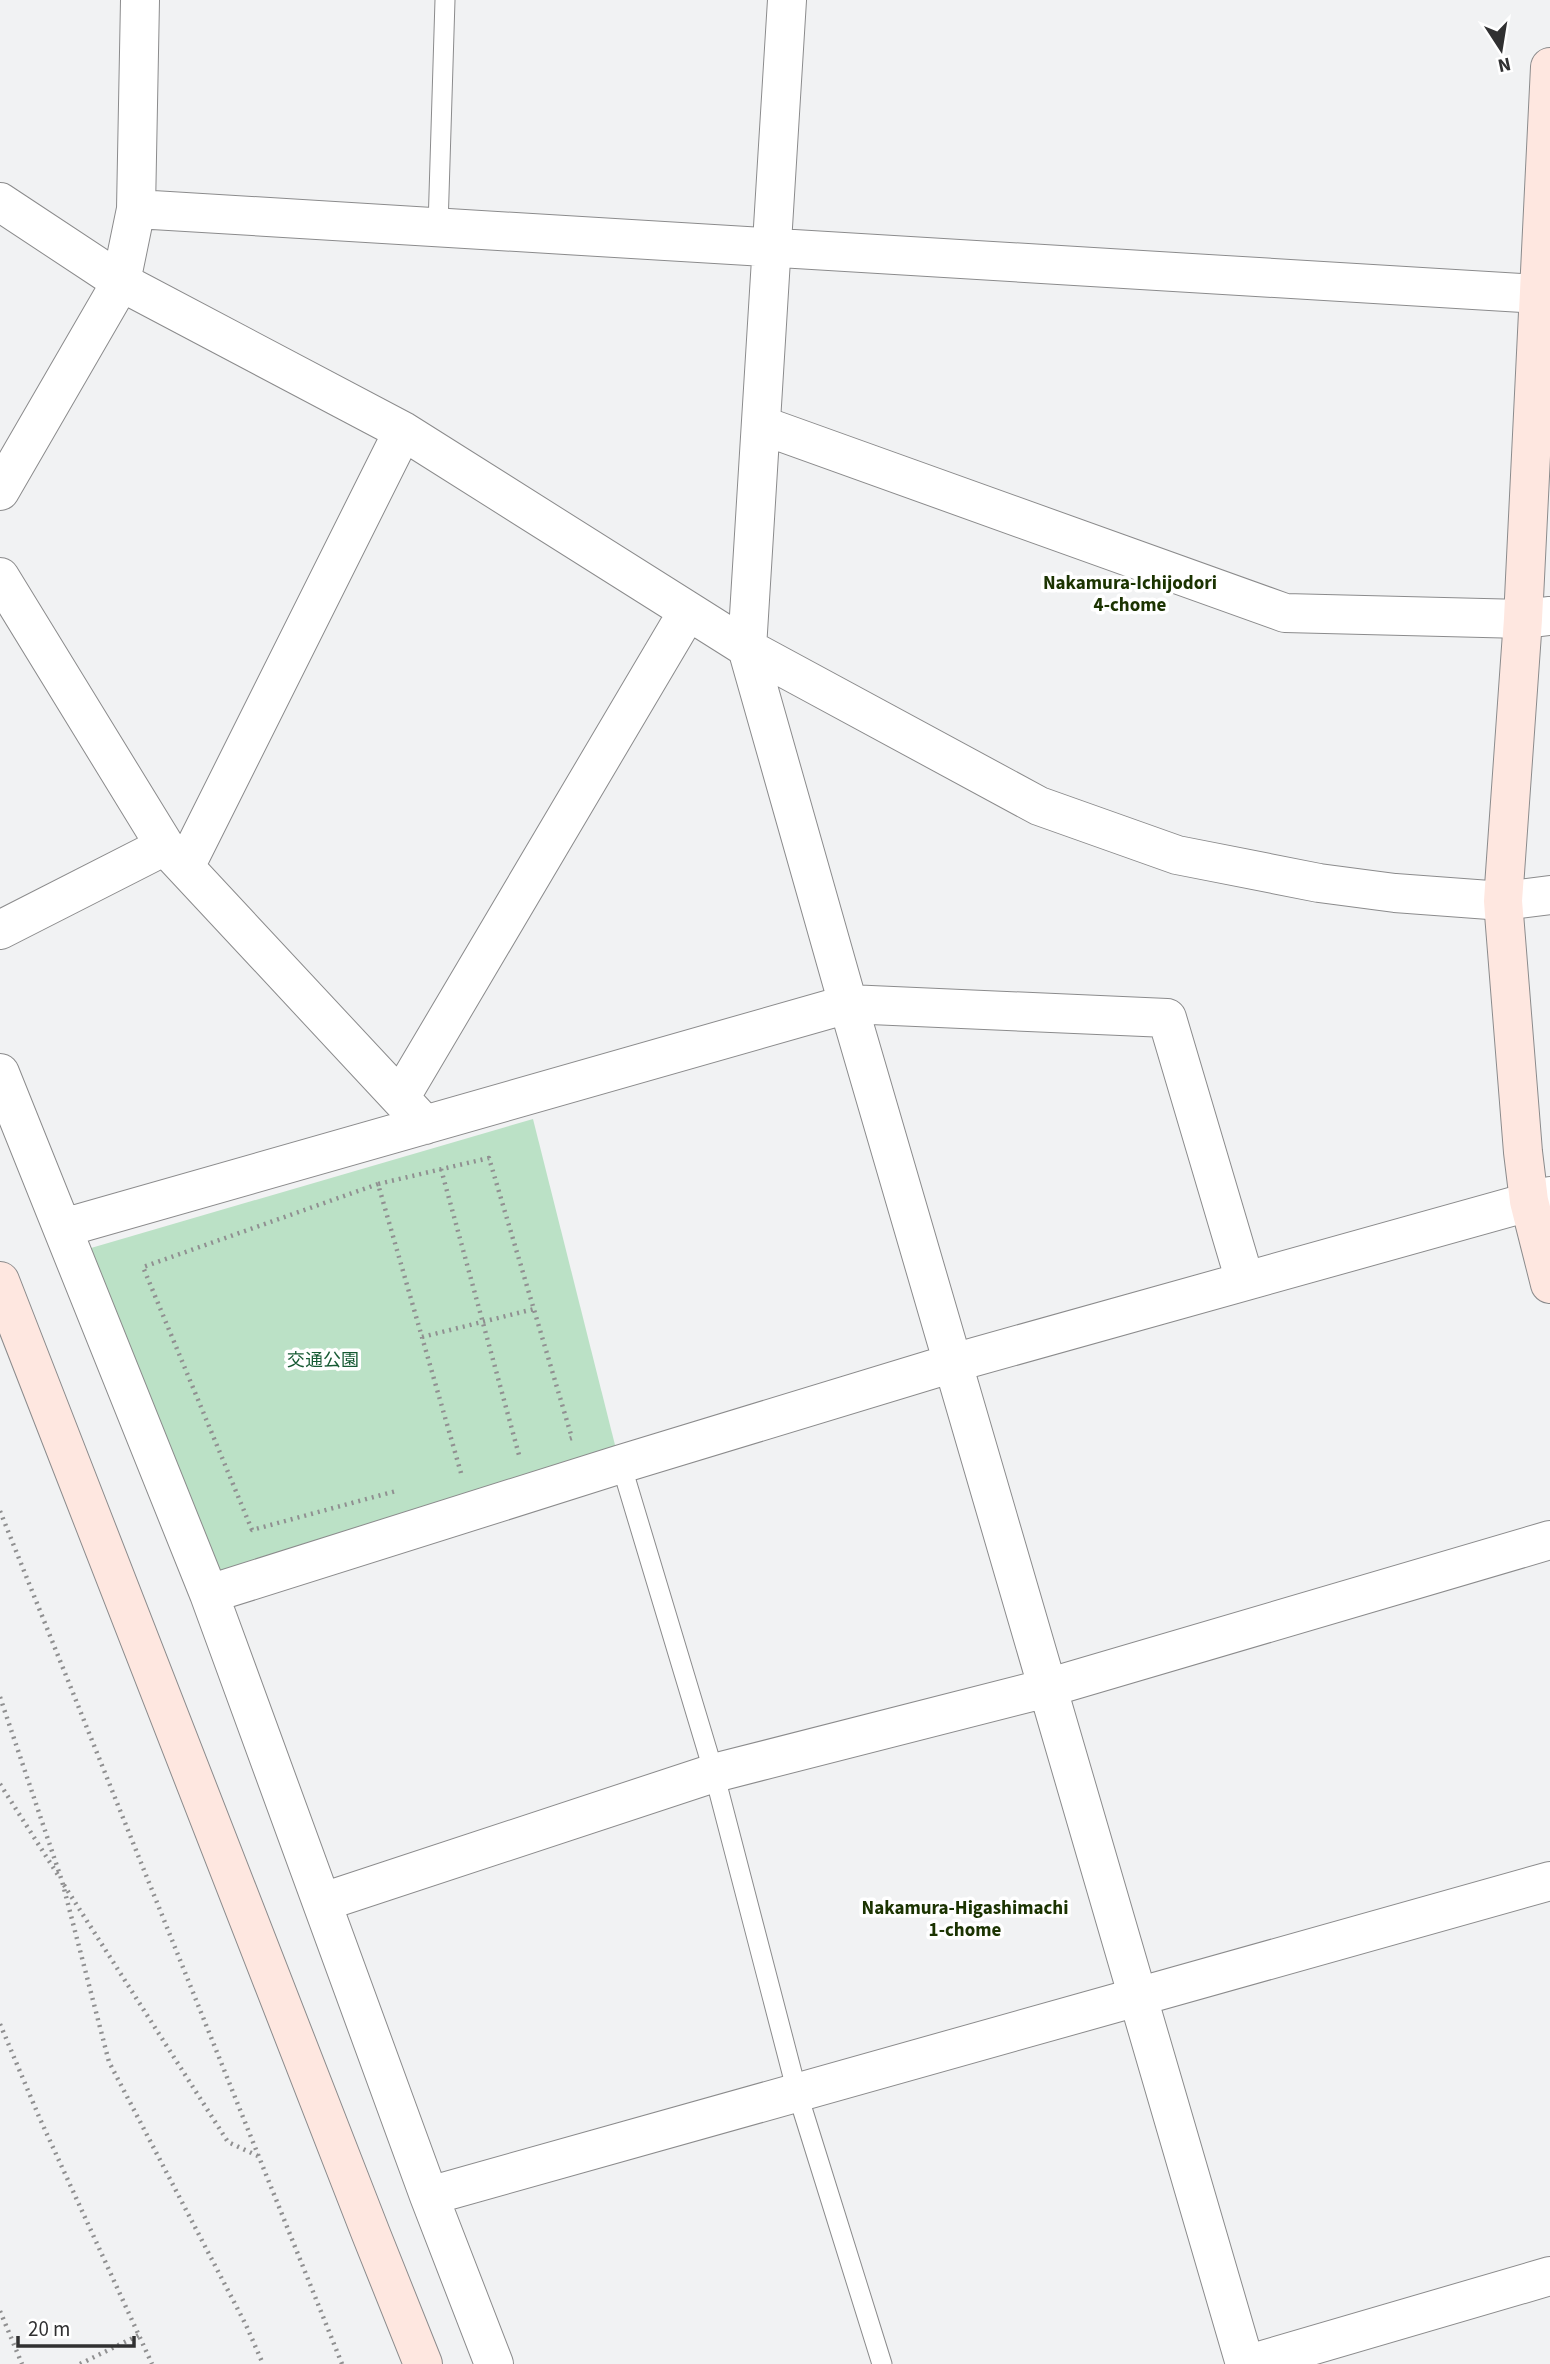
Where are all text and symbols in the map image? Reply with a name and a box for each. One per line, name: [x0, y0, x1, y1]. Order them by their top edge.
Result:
north arrow: [1466, 14, 1536, 84]
text: N: [1495, 50, 1513, 79]
district label: Nakamura-Ichijodori 4-chome: [1043, 570, 1217, 619]
park label: 交通公園: [287, 1348, 359, 1373]
district label: Nakamura-Higashimachi 1-chome: [862, 1895, 1068, 1944]
scale bar: [18, 2304, 133, 2348]
text: 20 m: [28, 2314, 70, 2344]

